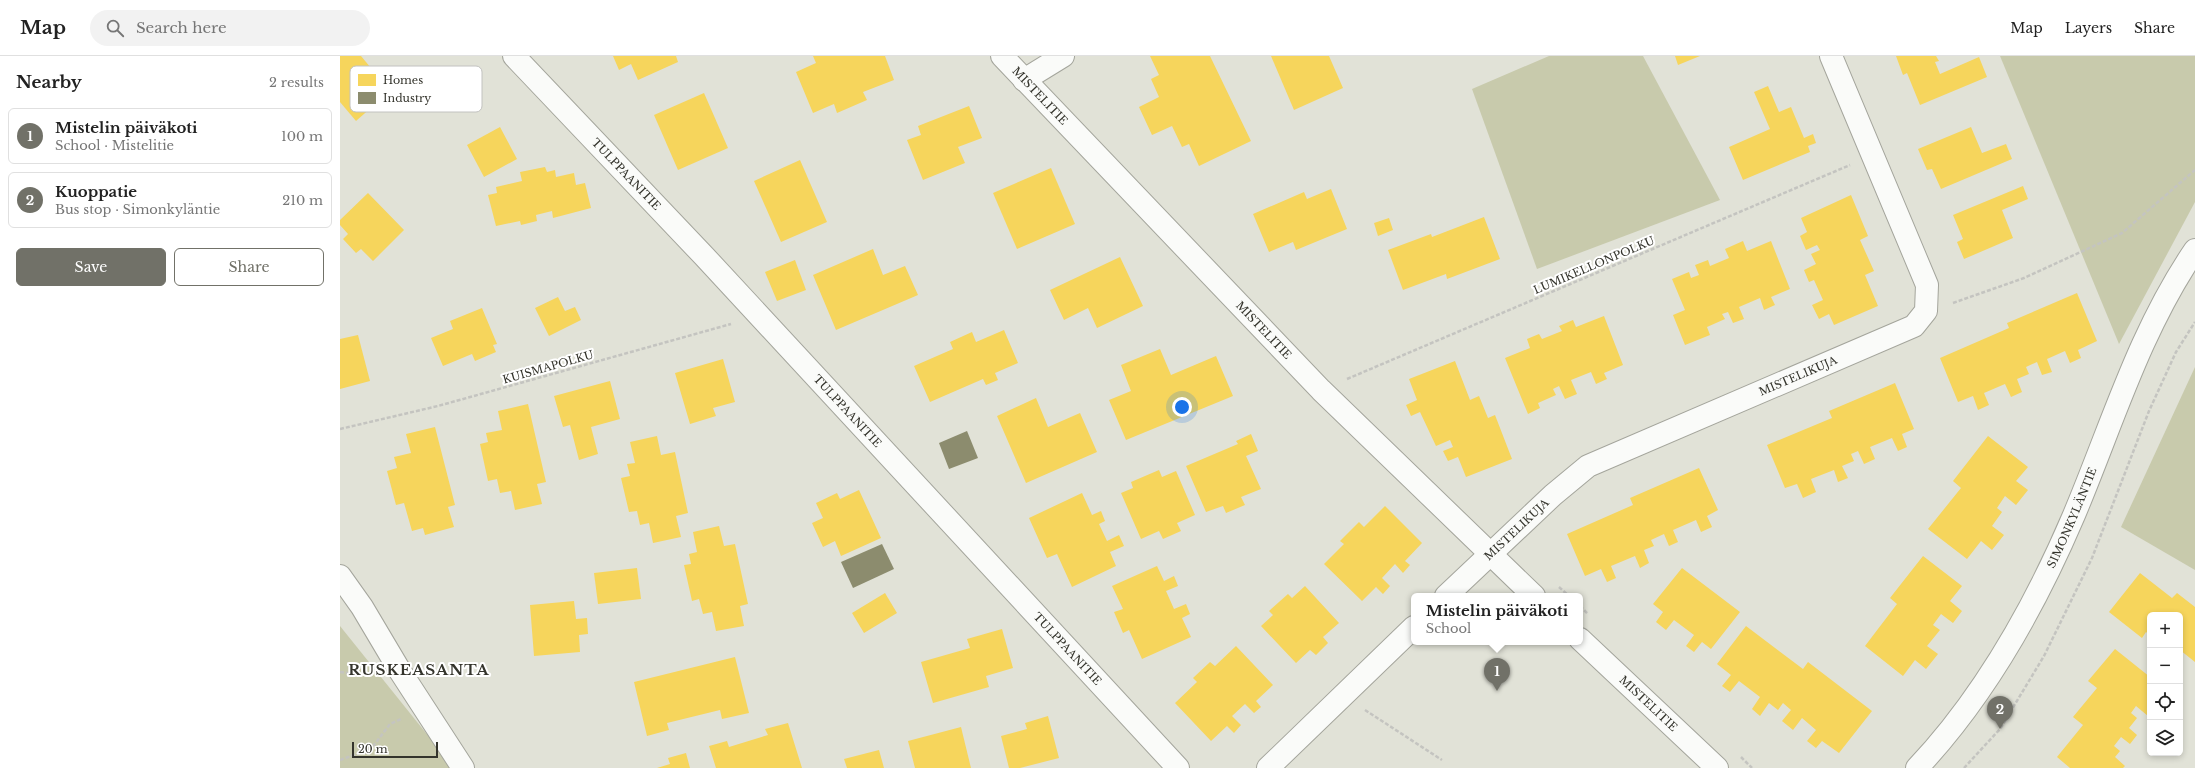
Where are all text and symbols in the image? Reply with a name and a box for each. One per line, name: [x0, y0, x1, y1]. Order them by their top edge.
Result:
search box: [90, 10, 370, 46]
text: Map: [20, 16, 66, 39]
icon: search: [104, 17, 126, 39]
text: Search here: [136, 18, 227, 37]
text: Map: [2010, 19, 2043, 37]
text: Layers: [2065, 19, 2112, 37]
text: Share: [2134, 19, 2175, 37]
street label: MISTELITIE: [1009, 64, 1071, 128]
legend: [350, 66, 482, 112]
text: Nearby: [16, 72, 82, 93]
text: Homes: [383, 73, 423, 87]
text: 2 results: [269, 74, 324, 91]
text: Industry: [383, 91, 431, 105]
text: Mistelin päiväkoti: [55, 118, 197, 137]
text: 1: [27, 128, 33, 145]
text: 100 m: [281, 128, 323, 145]
street label: TULPPAANITIE: [589, 135, 664, 213]
text: School · Mistelitie: [55, 137, 174, 154]
text: Kuoppatie: [55, 182, 137, 201]
text: 2: [26, 192, 34, 209]
text: 210 m: [282, 192, 323, 209]
text: Bus stop · Simonkyläntie: [55, 201, 220, 218]
street label: LUMIKELLONPOLKU: [1531, 233, 1657, 297]
button: Save: [16, 248, 166, 286]
button: Share: [174, 248, 324, 286]
street label: MISTELITIE: [1233, 298, 1295, 362]
street label: KUISMAPOLKU: [501, 347, 596, 387]
street label: MISTELIKUJA: [1757, 353, 1840, 399]
street label: TULPPAANITIE: [810, 372, 884, 450]
your location: [1172, 397, 1192, 417]
street label: SIMONKYLÄNTIE: [2044, 465, 2100, 570]
street label: MISTELIKUJA: [1481, 495, 1552, 563]
popup: [1411, 593, 1583, 645]
text: Mistelin päiväkoti: [1426, 601, 1568, 620]
street label: TULPPAANITIE: [1031, 610, 1105, 688]
map controls: [2147, 612, 2183, 756]
button: +: [2147, 612, 2183, 648]
text: School: [1426, 620, 1471, 637]
button: −: [2147, 648, 2183, 684]
pin: 1: [1484, 658, 1510, 691]
district label: RUSKEASANTA: [348, 660, 490, 679]
street label: MISTELITIE: [1617, 673, 1680, 734]
button: locate: [2147, 684, 2183, 720]
pin: 2: [1987, 696, 2013, 729]
button: layers: [2147, 720, 2183, 756]
scale bar: [352, 740, 438, 759]
text: 20 m: [358, 742, 388, 756]

